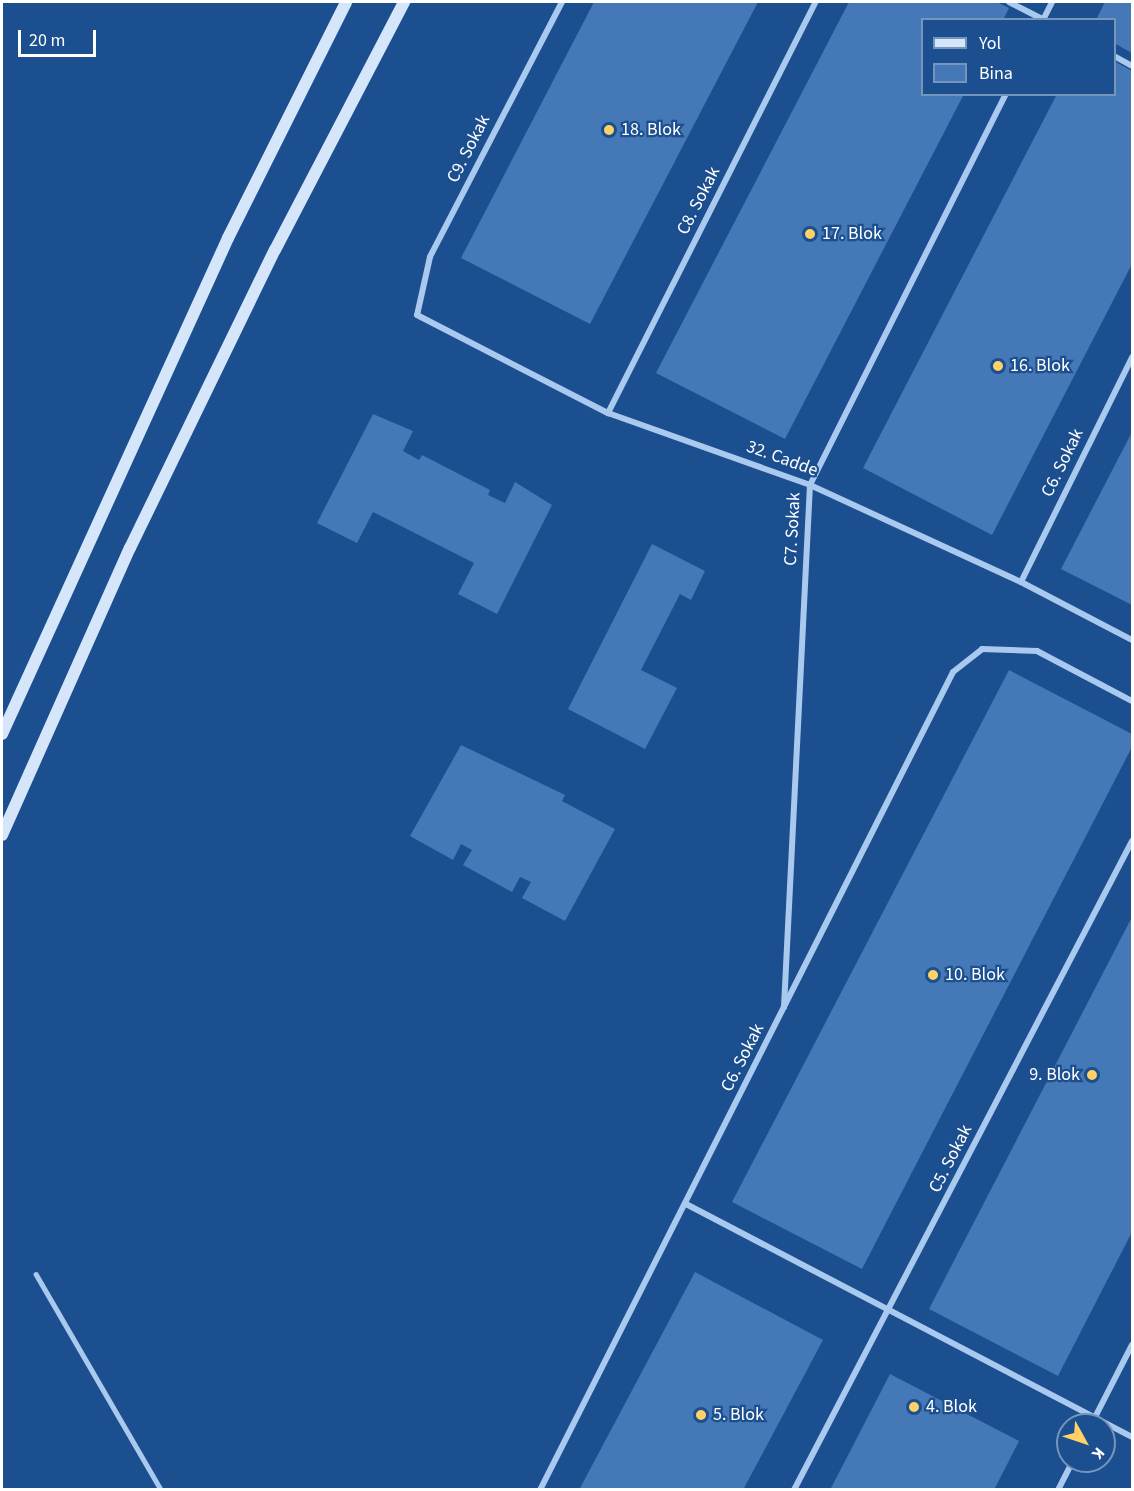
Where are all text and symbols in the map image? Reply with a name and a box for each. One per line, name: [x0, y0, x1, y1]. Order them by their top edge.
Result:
scale bar: [21, 18, 99, 56]
legend: [921, 18, 1116, 96]
text: 20 m: [29, 28, 65, 53]
text: Yol: [979, 31, 1001, 56]
text: Bina: [979, 61, 1013, 86]
street label: C9. Sokak: [443, 111, 495, 187]
place label: 18. Blok: [621, 119, 681, 141]
marker: 18. Blok: [602, 123, 616, 137]
street label: C8. Sokak: [673, 163, 725, 239]
place label: 17. Blok: [822, 223, 882, 245]
marker: 17. Blok: [803, 227, 817, 241]
place label: 16. Blok: [1010, 355, 1070, 377]
marker: 16. Blok: [991, 359, 1005, 373]
street label: C6. Sokak: [1037, 425, 1089, 501]
street label: 32. Cadde: [743, 436, 821, 482]
street label: C7. Sokak: [780, 492, 806, 566]
place label: 10. Blok: [945, 964, 1005, 986]
marker: 10. Blok: [926, 968, 940, 982]
street label: C6. Sokak: [717, 1020, 769, 1096]
place label: 9. Blok: [1029, 1064, 1080, 1086]
marker: 9. Blok: [1085, 1068, 1099, 1082]
street label: C5. Sokak: [925, 1121, 977, 1197]
place label: 4. Blok: [926, 1396, 977, 1418]
marker: 4. Blok: [907, 1400, 921, 1414]
place label: 5. Blok: [713, 1404, 764, 1426]
marker: 5. Blok: [694, 1408, 708, 1422]
north arrow: [1056, 1413, 1116, 1473]
text: K: [1087, 1442, 1110, 1464]

